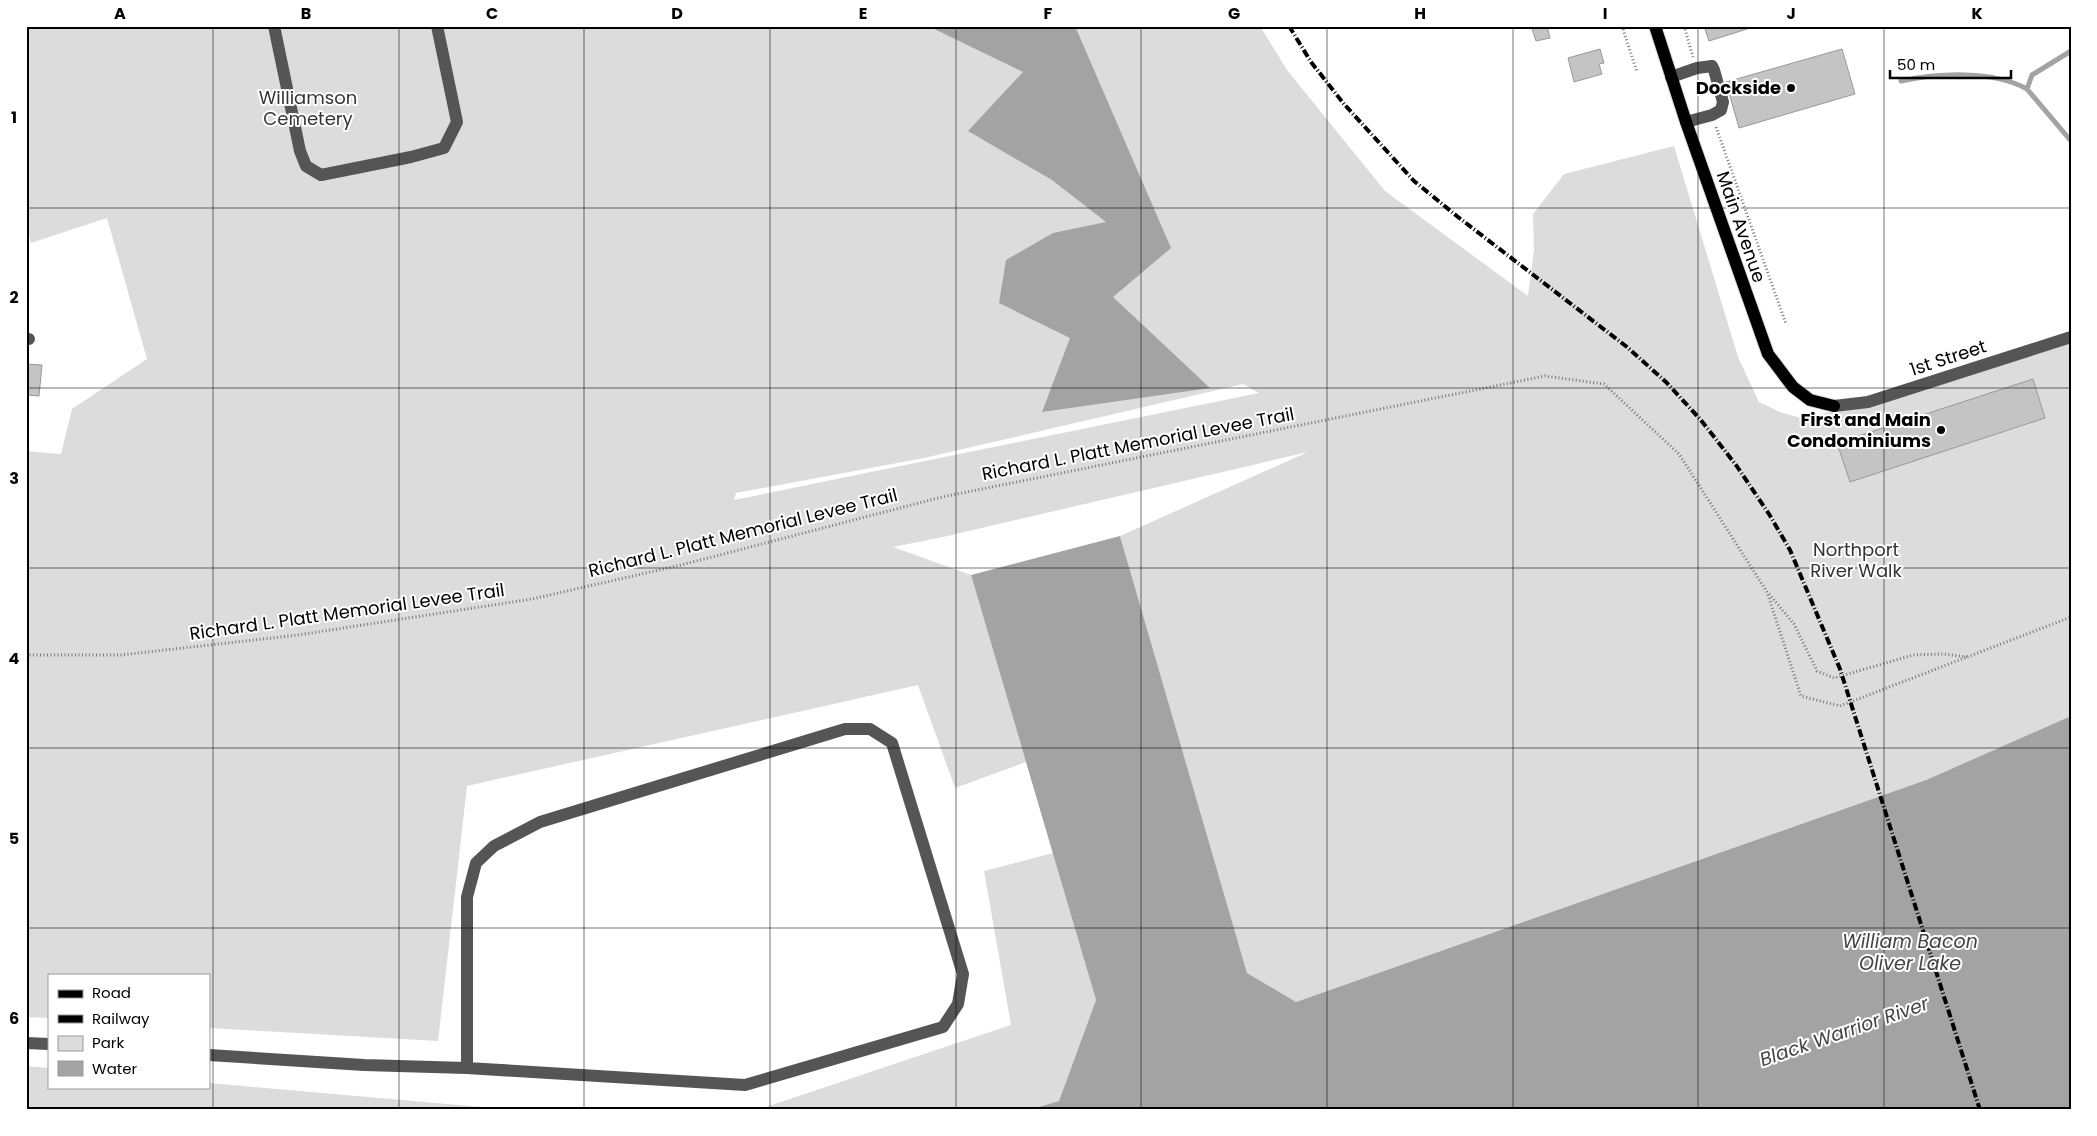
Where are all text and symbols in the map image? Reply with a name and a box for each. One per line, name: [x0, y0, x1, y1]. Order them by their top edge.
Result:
text: A: [114, 2, 126, 25]
text: B: [301, 2, 311, 25]
text: C: [486, 2, 498, 25]
text: D: [671, 2, 683, 25]
text: E: [859, 2, 867, 25]
text: F: [1044, 2, 1053, 25]
text: G: [1228, 2, 1240, 25]
text: H: [1414, 2, 1426, 25]
text: I: [1603, 2, 1607, 25]
text: J: [1786, 2, 1796, 25]
text: K: [1971, 2, 1983, 25]
scale bar: [1890, 48, 2011, 80]
text: 50 m: [1897, 54, 1935, 75]
place label: Dockside: [1696, 75, 1781, 100]
marker: Dockside: [1785, 82, 1797, 94]
park label: Williamson Cemetery: [259, 85, 357, 131]
text: 1: [11, 106, 17, 129]
street label: Main Avenue: [1711, 168, 1772, 286]
text: 2: [9, 286, 19, 309]
street label: 1st Street: [1906, 333, 1989, 382]
street label: Richard L. Platt Memorial Levee Trail: [980, 401, 1296, 486]
place label: First and Main Condominiums: [1787, 407, 1931, 453]
marker: First and Main Condominiums: [1935, 424, 1947, 436]
text: 3: [9, 467, 19, 490]
street label: Richard L. Platt Memorial Levee Trail: [586, 482, 900, 583]
park label: Northport River Walk: [1810, 537, 1903, 583]
street label: Richard L. Platt Memorial Levee Trail: [188, 577, 506, 646]
text: 4: [9, 647, 20, 670]
text: 5: [9, 827, 19, 850]
water label: William Bacon Oliver Lake: [1842, 928, 1978, 977]
legend: [48, 974, 210, 1088]
text: Road: [92, 982, 131, 1003]
water label: Black Warrior River: [1756, 990, 1933, 1073]
text: 6: [9, 1007, 19, 1030]
text: Railway: [92, 1008, 150, 1029]
text: Park: [92, 1032, 124, 1053]
text: Water: [92, 1058, 138, 1079]

